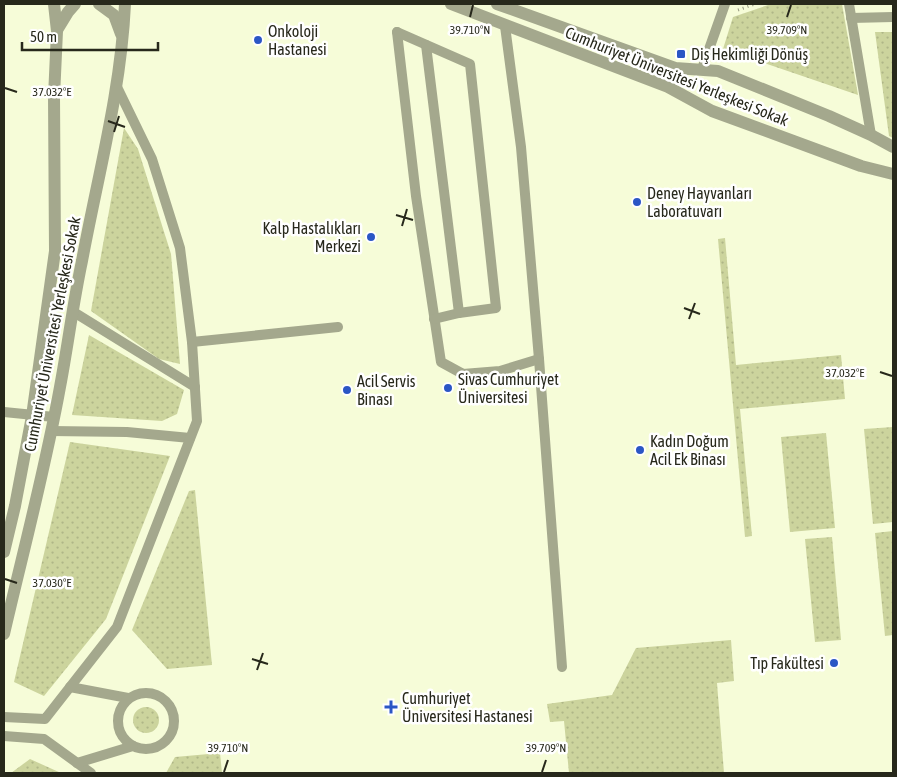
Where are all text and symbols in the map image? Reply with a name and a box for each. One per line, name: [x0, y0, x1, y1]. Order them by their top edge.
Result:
scale bar: [22, 20, 159, 52]
place label: Onkoloji Hastanesi: [268, 22, 327, 58]
text: 39.710°N: [450, 23, 490, 37]
street label: Cumhuriyet Üniversitesi Yerleşkesi Sokak: [562, 23, 791, 130]
text: 39.709°N: [767, 23, 807, 37]
text: 50 m: [30, 28, 57, 45]
marker: Onkoloji Hastanesi: [252, 34, 264, 46]
place label: Diş Hekimliği Dönüş: [691, 45, 808, 64]
marker: Diş Hekimliği Dönüş: [675, 48, 687, 60]
text: 37.032°E: [33, 85, 71, 99]
place label: Deney Hayvanları Laboratuvarı: [647, 184, 752, 220]
marker: Deney Hayvanları Laboratuvarı: [631, 196, 643, 208]
street label: Cumhuriyet Üniversitesi Yerleşkesi Sokak: [20, 215, 85, 453]
place label: Kalp Hastalıkları Merkezi: [263, 219, 361, 255]
marker: Kalp Hastalıkları Merkezi: [365, 231, 377, 243]
text: 37.032°E: [826, 366, 864, 380]
place label: Sivas Cumhuriyet Üniversitesi: [458, 370, 559, 406]
place label: Acil Servis Binası: [357, 372, 416, 408]
marker: Sivas Cumhuriyet Üniversitesi: [442, 382, 454, 394]
marker: Acil Servis Binası: [341, 384, 353, 396]
place label: Kadın Doğum Acil Ek Binası: [650, 432, 729, 468]
marker: Kadın Doğum Acil Ek Binası: [634, 444, 646, 456]
text: 37.030°E: [33, 576, 71, 590]
place label: Tıp Fakültesi: [750, 654, 824, 673]
marker: Tıp Fakültesi: [828, 657, 840, 669]
place label: Cumhuriyet Üniversitesi Hastanesi: [402, 689, 533, 725]
marker: Cumhuriyet Üniversitesi Hastanesi: [384, 700, 398, 714]
text: 39.710°N: [208, 741, 248, 755]
text: 39.709°N: [526, 741, 566, 755]

